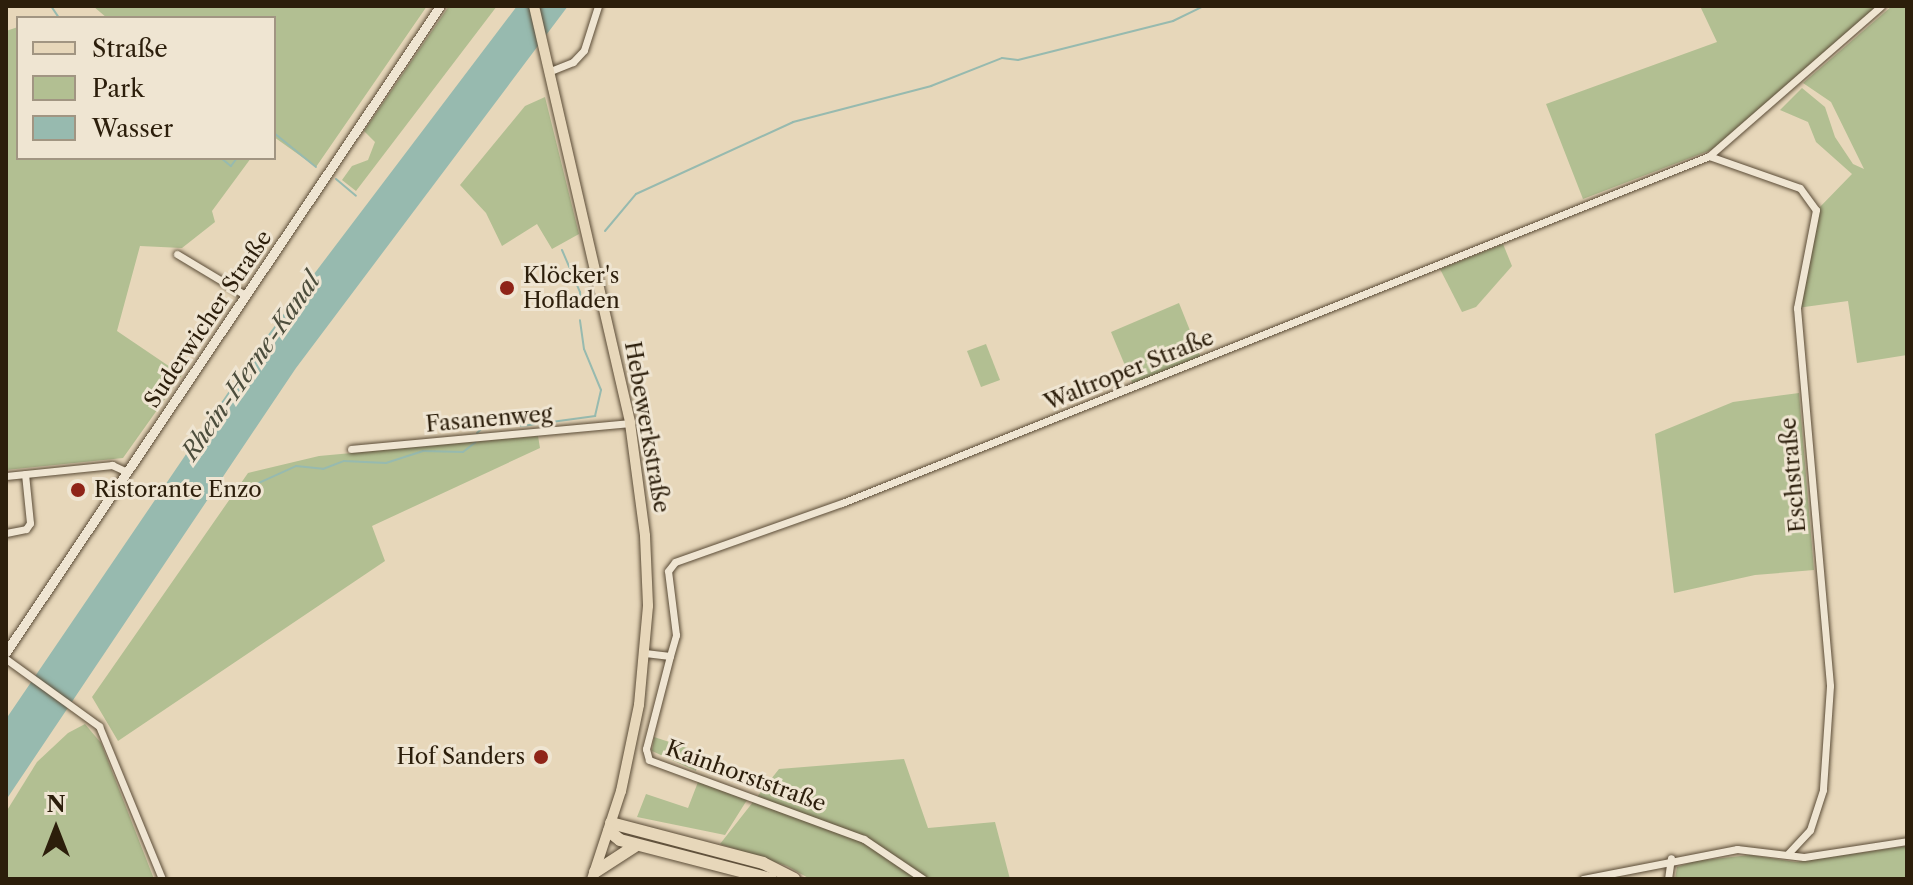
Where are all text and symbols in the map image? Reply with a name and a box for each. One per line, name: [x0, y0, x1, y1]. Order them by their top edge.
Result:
legend: [16, 16, 276, 160]
text: Straße: [92, 34, 168, 63]
text: Park: [92, 74, 144, 103]
text: Wasser: [92, 114, 173, 143]
street label: Suderwicher Straße: [139, 225, 277, 413]
place label: Klöcker's Hofladen: [523, 262, 620, 314]
water label: Rhein-Herne-Kanal: [175, 267, 327, 465]
marker: Klöcker's Hofladen: [498, 279, 516, 297]
street label: Waltroper Straße: [1040, 324, 1218, 416]
street label: Hebewerkstraße: [619, 339, 675, 515]
street label: Fasanenweg: [425, 400, 553, 438]
street label: Eschstraße: [1775, 416, 1811, 534]
place label: Ristorante Enzo: [94, 477, 262, 503]
marker: Ristorante Enzo: [69, 481, 87, 499]
street label: Kainhorststraße: [662, 735, 830, 817]
place label: Hof Sanders: [397, 744, 525, 770]
marker: Hof Sanders: [532, 748, 550, 766]
north arrow: [16, 789, 96, 869]
text: N: [46, 791, 66, 818]

